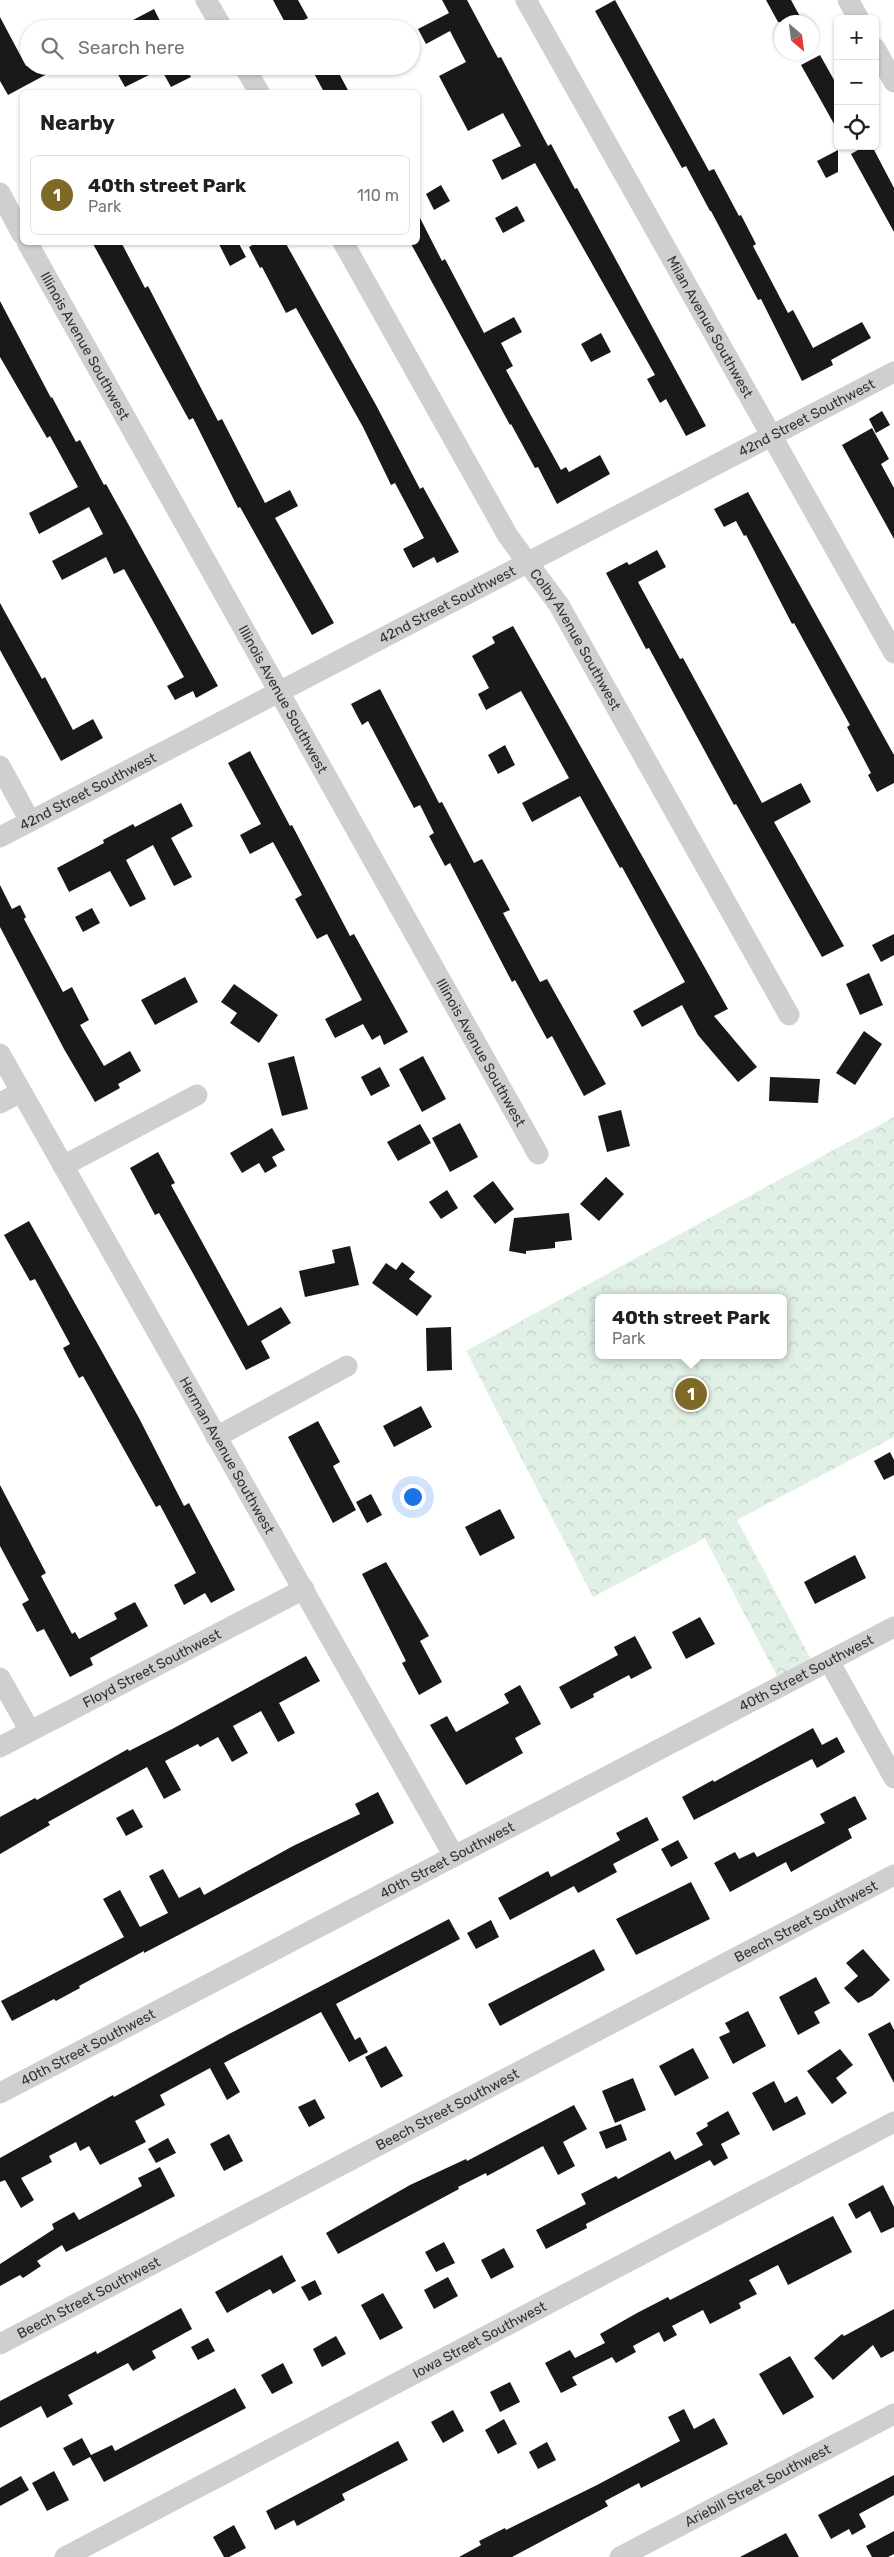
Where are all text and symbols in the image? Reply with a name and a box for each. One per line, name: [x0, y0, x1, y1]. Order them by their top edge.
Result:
north arrow: [774, 15, 819, 60]
map controls: [834, 15, 879, 150]
button: +: [834, 15, 879, 60]
search box: [20, 20, 420, 75]
icon: search: [38, 34, 66, 62]
text: Search here: [78, 36, 185, 59]
button: −: [834, 60, 879, 105]
button: locate: [834, 105, 879, 150]
text: Nearby: [40, 110, 115, 135]
text: 40th street Park: [88, 174, 246, 197]
text: 1: [53, 186, 61, 205]
text: 110 m: [357, 186, 399, 205]
text: Park: [88, 197, 121, 216]
street label: Milan Avenue Southwest: [663, 253, 757, 401]
street label: Illinois Avenue Southwest: [36, 269, 133, 424]
street label: 42nd Street Southwest: [735, 375, 878, 461]
street label: 42nd Street Southwest: [376, 562, 519, 647]
street label: Colby Avenue Southwest: [526, 566, 625, 714]
street label: Illinois Avenue Southwest: [234, 622, 331, 777]
street label: 42nd Street Southwest: [17, 749, 160, 834]
street label: Illinois Avenue Southwest: [432, 976, 529, 1130]
popup: [595, 1294, 787, 1359]
text: 40th street Park: [612, 1306, 770, 1329]
text: Park: [612, 1329, 645, 1348]
street label: Herman Avenue Southwest: [175, 1374, 278, 1538]
pin: 1: [675, 1375, 707, 1413]
your location: [400, 1484, 426, 1510]
street label: Floyd Street Southwest: [80, 1625, 224, 1711]
street label: 40th Street Southwest: [736, 1631, 877, 1715]
street label: 40th Street Southwest: [377, 1818, 518, 1903]
street label: Beech Street Southwest: [732, 1877, 881, 1966]
street label: 40th Street Southwest: [18, 2005, 159, 2090]
street label: Beech Street Southwest: [373, 2065, 522, 2154]
street label: Beech Street Southwest: [14, 2253, 164, 2343]
street label: Iowa Street Southwest: [410, 2298, 550, 2382]
street label: Ariebill Street Southwest: [682, 2440, 834, 2531]

